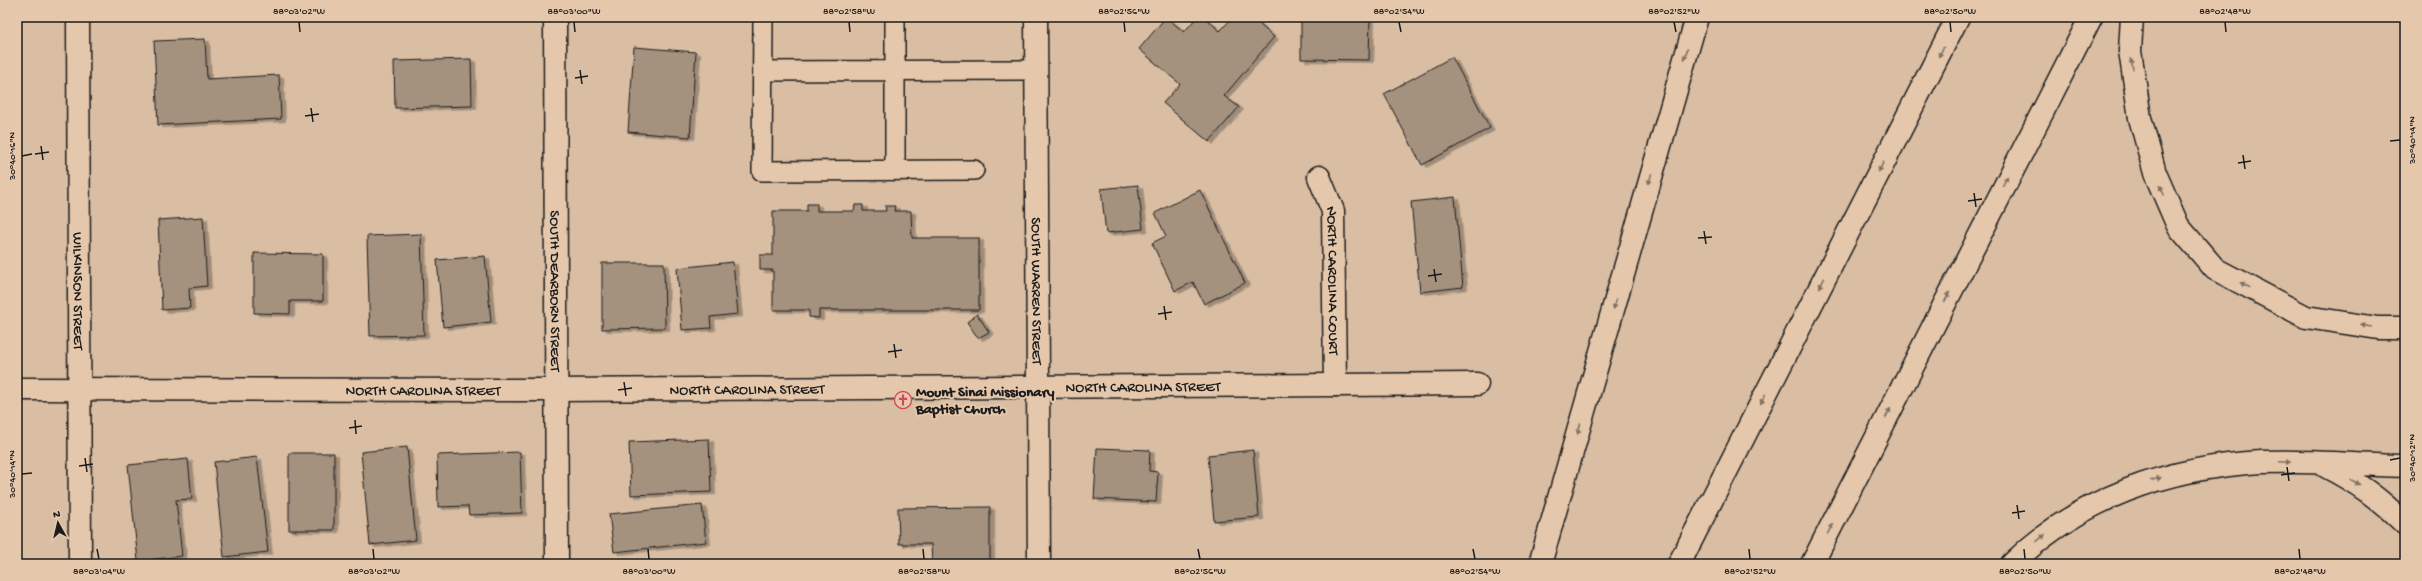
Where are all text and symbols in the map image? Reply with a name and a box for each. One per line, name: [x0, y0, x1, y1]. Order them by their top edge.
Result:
text: 88°03'02"W: [273, 6, 326, 18]
text: 88°03'00"W: [548, 6, 601, 18]
text: 88°02'58"W: [823, 6, 875, 18]
text: 88°02'56"W: [1098, 6, 1150, 18]
text: 88°02'54"W: [1373, 6, 1425, 18]
text: 88°02'52"W: [1648, 6, 1700, 18]
text: 88°02'50"W: [1924, 6, 1977, 18]
text: 88°02'48"W: [2199, 6, 2251, 18]
one-way arrow: [1937, 46, 1944, 57]
one-way arrow: [1683, 49, 1689, 61]
one-way arrow: [2129, 58, 2135, 70]
text: 30°40'14"N: [2407, 116, 2419, 165]
text: 30°40'16"N: [7, 131, 19, 181]
one-way arrow: [1878, 162, 1884, 173]
one-way arrow: [1647, 173, 1653, 186]
one-way arrow: [2002, 175, 2009, 187]
one-way arrow: [2159, 184, 2165, 195]
street label: NORTH CAROLINA COURT: [1321, 203, 1342, 356]
street label: SOUTH DEARBORN STREET: [545, 210, 563, 373]
street label: SOUTH WARREN STREET: [1026, 217, 1045, 366]
street label: WILKINSON STREET: [68, 232, 86, 351]
one-way arrow: [1819, 277, 1825, 289]
one-way arrow: [2239, 282, 2251, 288]
one-way arrow: [1944, 291, 1950, 303]
one-way arrow: [1611, 298, 1617, 311]
one-way arrow: [2360, 323, 2372, 329]
street label: NORTH CAROLINA STREET: [1065, 379, 1222, 398]
street label: NORTH CAROLINA STREET: [669, 381, 826, 400]
street label: NORTH CAROLINA STREET: [346, 383, 502, 401]
place label: Mount Sinai Missionary Baptist Church: [915, 384, 1055, 419]
church icon: Mount Sinai Missionary Baptist Church: [893, 390, 913, 410]
one-way arrow: [1760, 393, 1766, 405]
one-way arrow: [1885, 407, 1891, 419]
one-way arrow: [1576, 424, 1582, 436]
text: 30°40'12"N: [2407, 434, 2419, 483]
text: 30°40'14"N: [7, 450, 19, 499]
one-way arrow: [2279, 459, 2291, 466]
one-way arrow: [2151, 476, 2163, 482]
one-way arrow: [2349, 479, 2361, 486]
north arrow: [38, 503, 78, 543]
text: N: [52, 509, 61, 522]
one-way arrow: [1826, 523, 1833, 535]
one-way arrow: [2036, 533, 2047, 542]
text: 88°03'04"W: [73, 566, 125, 578]
text: 88°03'02"W: [348, 566, 401, 578]
text: 88°03'00"W: [623, 566, 676, 578]
text: 88°02'58"W: [898, 566, 950, 578]
text: 88°02'56"W: [1174, 566, 1226, 578]
text: 88°02'54"W: [1449, 566, 1501, 578]
text: 88°02'52"W: [1724, 566, 1776, 578]
text: 88°02'50"W: [1999, 566, 2052, 578]
text: 88°02'48"W: [2274, 566, 2326, 578]

